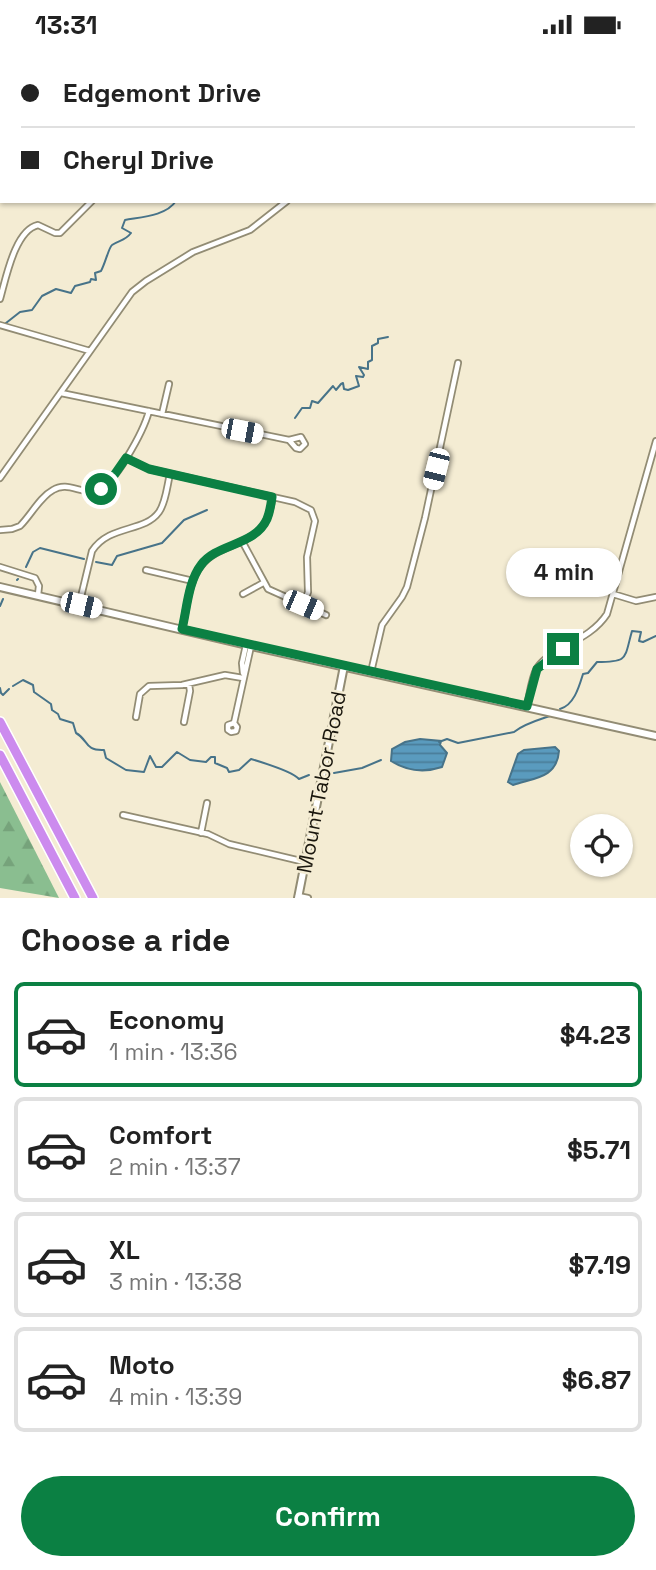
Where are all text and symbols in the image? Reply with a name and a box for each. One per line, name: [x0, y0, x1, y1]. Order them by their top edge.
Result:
text: 13:31: [35, 8, 97, 42]
text: Edgemont Drive: [63, 76, 261, 110]
text: Cheryl Drive: [63, 143, 214, 177]
car: [220, 417, 265, 445]
car: [421, 446, 452, 492]
route start: [85, 473, 117, 505]
callout: 4 min: [505, 547, 621, 597]
text: 4 min: [534, 557, 594, 587]
car: [280, 587, 327, 623]
car: [59, 590, 104, 620]
route end: [547, 633, 579, 665]
street label: Mount Tabor Road: [290, 689, 352, 875]
map controls: [570, 814, 633, 877]
button: locate: [570, 814, 633, 877]
text: Choose a ride: [21, 920, 231, 960]
icon: car: [25, 1003, 88, 1066]
text: Economy: [109, 1003, 225, 1037]
text: $4.23: [560, 1018, 631, 1052]
text: 1 min · 13:36: [109, 1037, 237, 1067]
icon: car: [25, 1118, 88, 1181]
text: Comfort: [109, 1118, 212, 1152]
text: $5.71: [567, 1133, 631, 1167]
text: 2 min · 13:37: [109, 1152, 241, 1182]
icon: car: [25, 1233, 88, 1296]
text: XL: [109, 1233, 140, 1267]
text: $7.19: [568, 1248, 631, 1282]
text: 3 min · 13:38: [109, 1267, 242, 1297]
icon: car: [25, 1348, 88, 1411]
text: Moto: [109, 1348, 175, 1382]
text: $6.87: [562, 1363, 631, 1397]
text: 4 min · 13:39: [109, 1382, 242, 1412]
button: Confirm: [21, 1476, 635, 1556]

